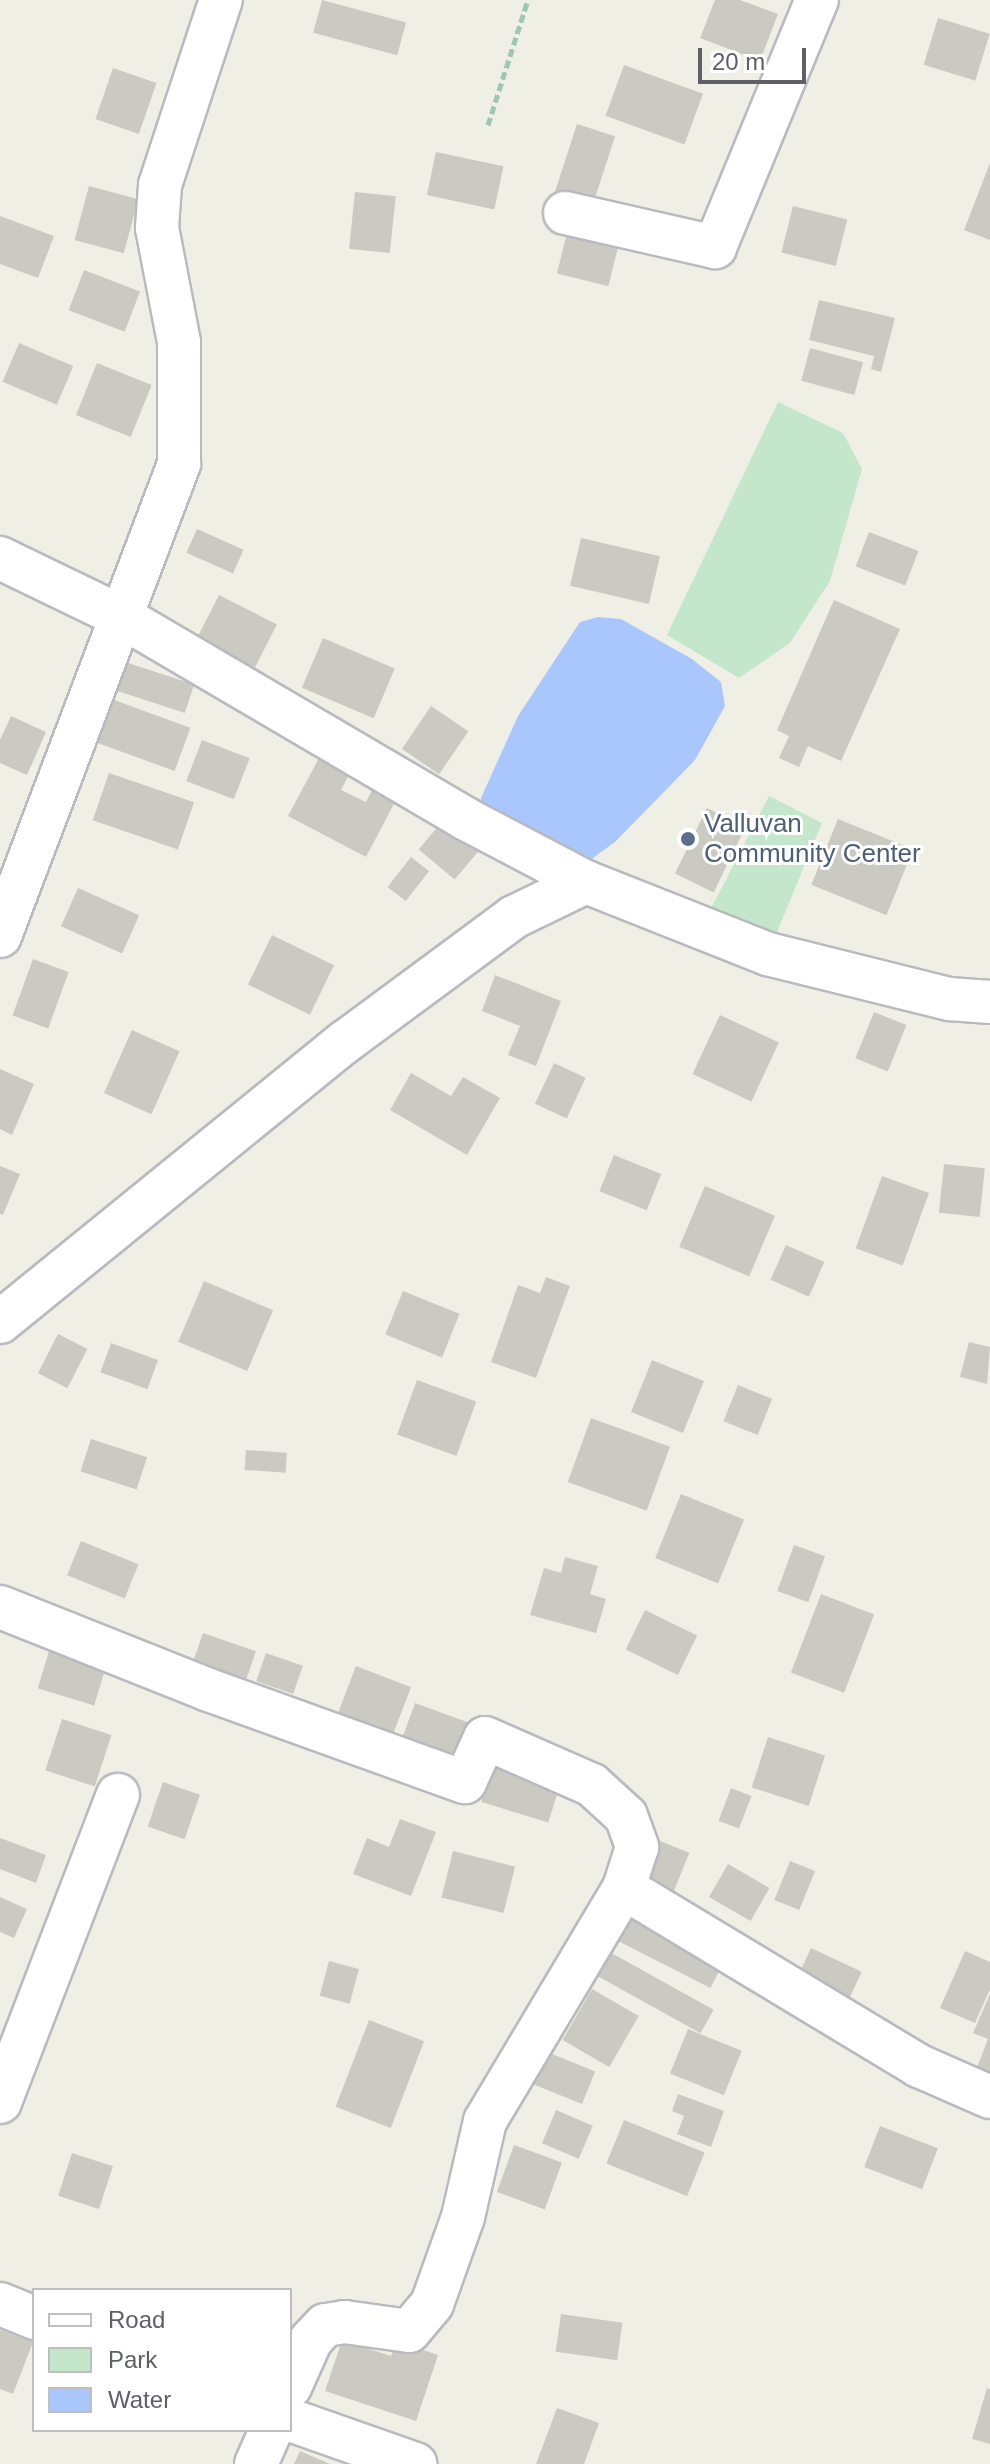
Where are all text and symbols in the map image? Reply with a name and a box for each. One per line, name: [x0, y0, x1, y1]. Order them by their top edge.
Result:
scale bar: [702, 32, 810, 82]
text: 20 m: [712, 48, 765, 75]
place label: Valluvan Community Center: [704, 808, 921, 870]
marker: Valluvan Community Center: [679, 830, 697, 848]
legend: [32, 2288, 292, 2432]
text: Road: [108, 2306, 165, 2333]
text: Park: [108, 2346, 157, 2373]
text: Water: [108, 2386, 171, 2413]

